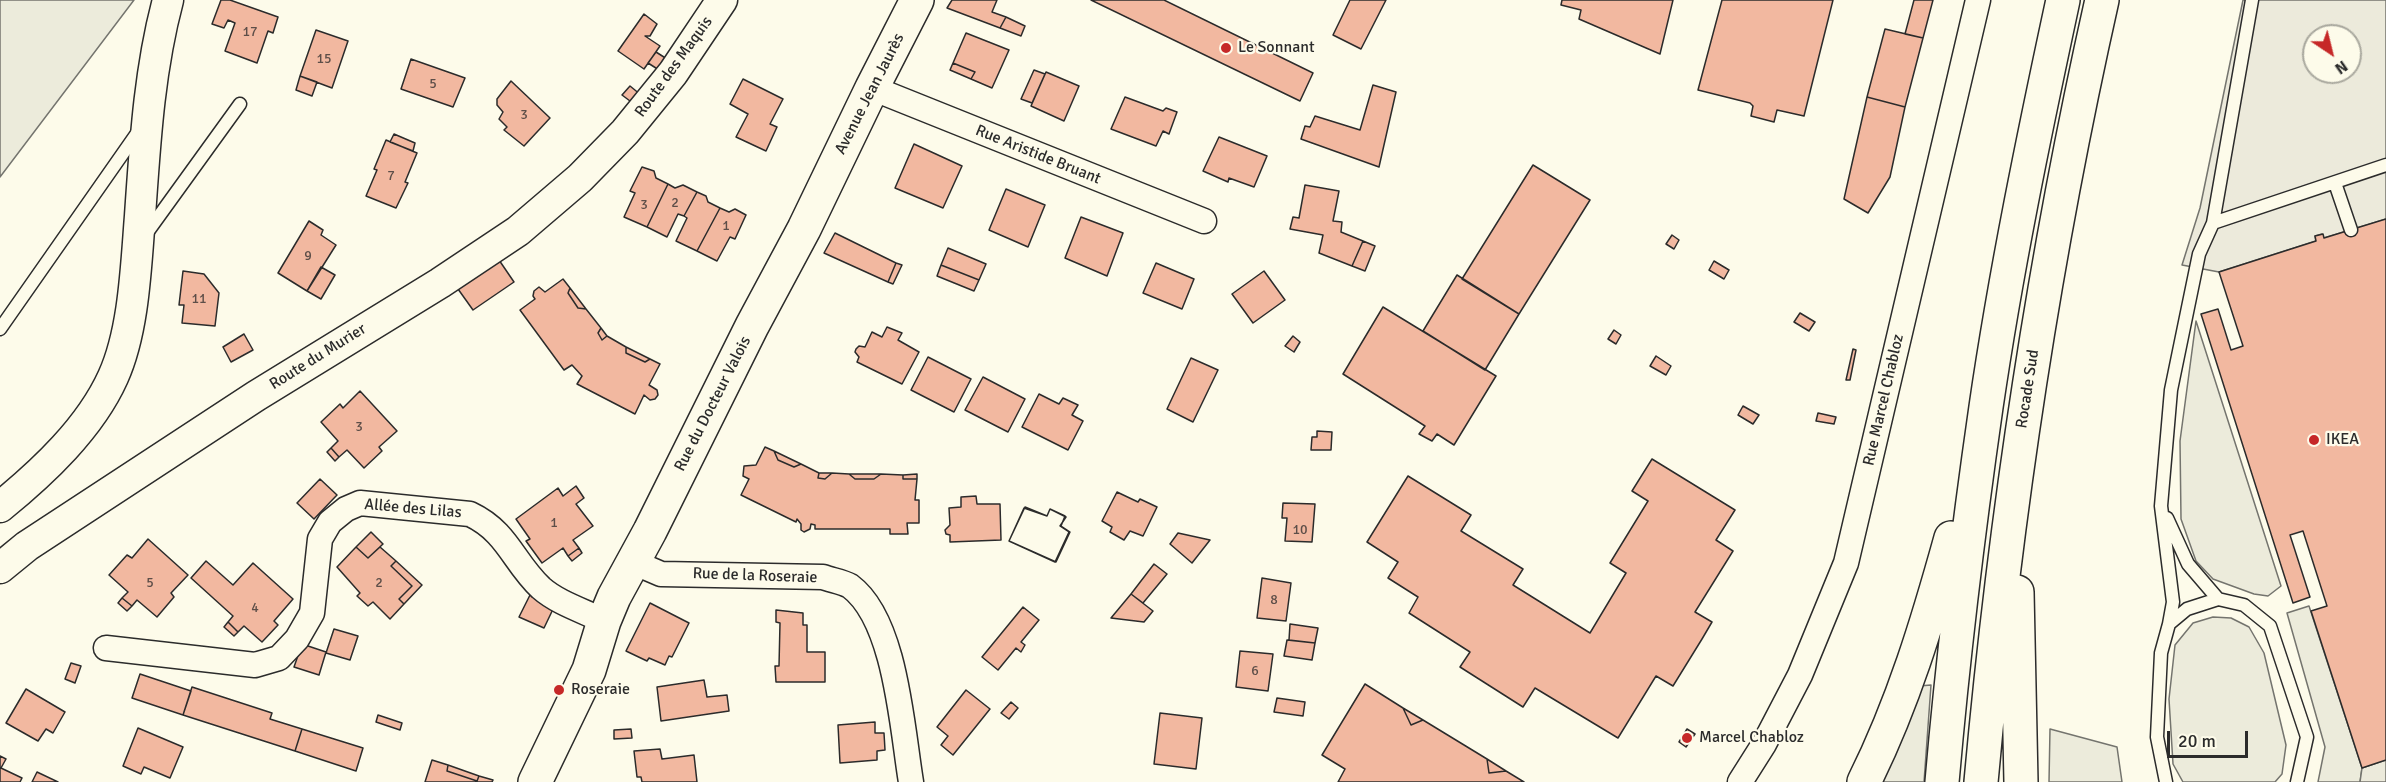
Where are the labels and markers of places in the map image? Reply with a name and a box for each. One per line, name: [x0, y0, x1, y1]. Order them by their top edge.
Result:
place label: Le Sonnant: [1238, 38, 1315, 58]
marker: Le Sonnant: [1219, 41, 1233, 55]
place label: IKEA: [2326, 430, 2359, 450]
marker: IKEA: [2307, 433, 2321, 447]
place label: Roseraie: [571, 680, 630, 700]
marker: Roseraie: [552, 683, 566, 697]
place label: Marcel Chabloz: [1699, 728, 1804, 748]
marker: Marcel Chabloz: [1680, 731, 1694, 745]

